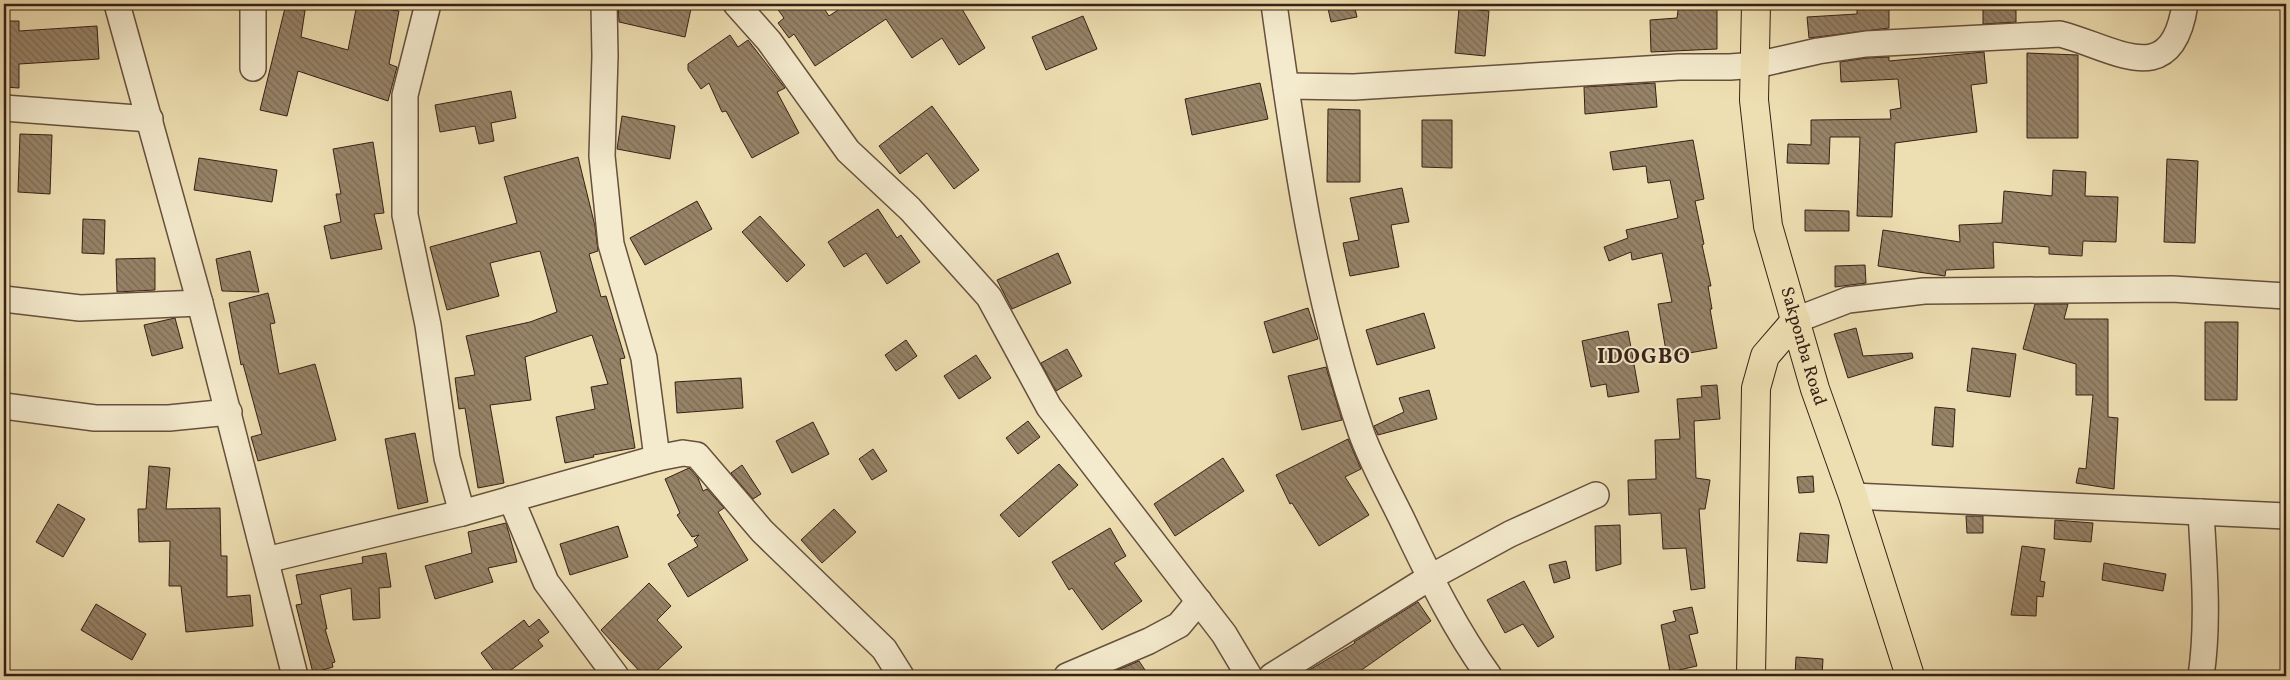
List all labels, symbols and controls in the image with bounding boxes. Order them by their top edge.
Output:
street label: Sakponba Road [1774,284,1832,409]
district label: IDOGBO [1597,342,1691,373]

